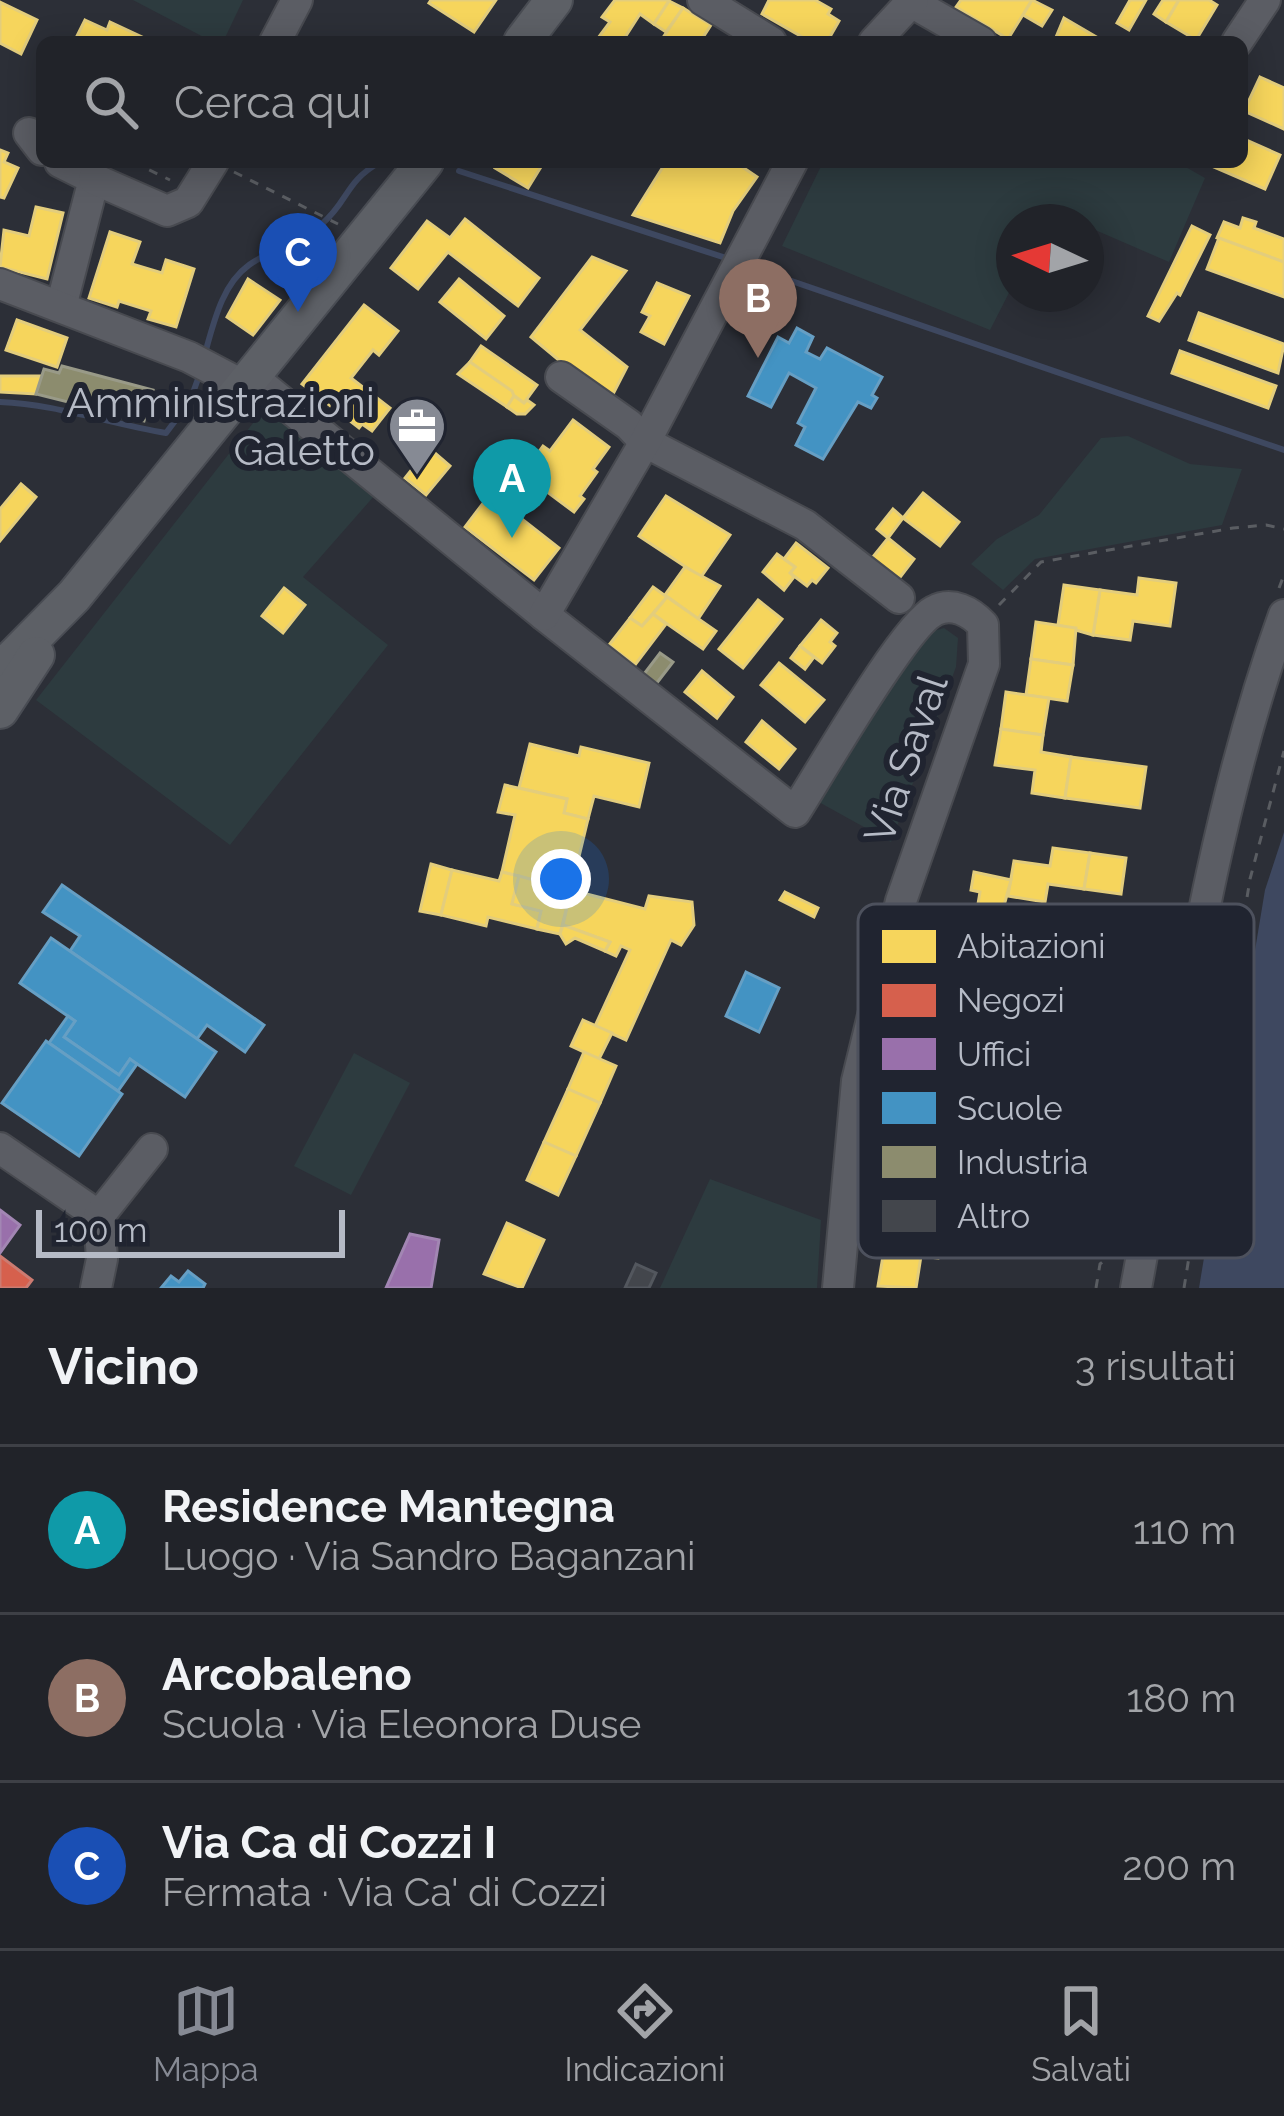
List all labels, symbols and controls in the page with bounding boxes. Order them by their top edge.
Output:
search box [36,36,1248,168]
icon: search [78,69,144,135]
text: Cerca qui [174,76,371,129]
north arrow [996,204,1104,312]
pin: C [259,213,337,312]
pin: B [719,259,797,358]
place label: Amministrazioni Galetto [66,378,375,475]
office icon: Amministrazioni Galetto [386,395,448,477]
pin: A [473,439,551,538]
street label: Via Saval [854,668,958,850]
your location [531,849,591,909]
legend [858,904,1254,1258]
text: Abitazioni [957,927,1105,966]
text: Negozi [957,981,1065,1020]
text: Uffici [957,1035,1031,1074]
text: Scuole [957,1089,1063,1128]
text: Industria [957,1143,1088,1182]
text: Altro [957,1197,1030,1236]
scale bar [36,1204,345,1257]
text: 100 m [54,1211,147,1250]
text: Vicino [48,1336,199,1396]
text: 3 risultati [1075,1343,1236,1389]
text: Residence Mantegna [162,1480,615,1533]
text: A [74,1507,100,1553]
text: 110 m [1133,1507,1236,1553]
text: Luogo · Via Sandro Baganzani [162,1533,696,1579]
text: Arcobaleno [162,1648,412,1701]
text: B [74,1675,100,1721]
text: 180 m [1127,1675,1236,1721]
text: Scuola · Via Eleonora Duse [162,1701,641,1747]
text: Via Ca di Cozzi I [162,1816,496,1869]
text: C [74,1843,100,1889]
text: 200 m [1122,1843,1236,1889]
text: Fermata · Via Ca' di Cozzi [162,1869,607,1915]
tab: Mappa [153,1978,258,2089]
tab: Indicazioni [565,1978,725,2089]
tab: Salvati [1031,1978,1131,2089]

